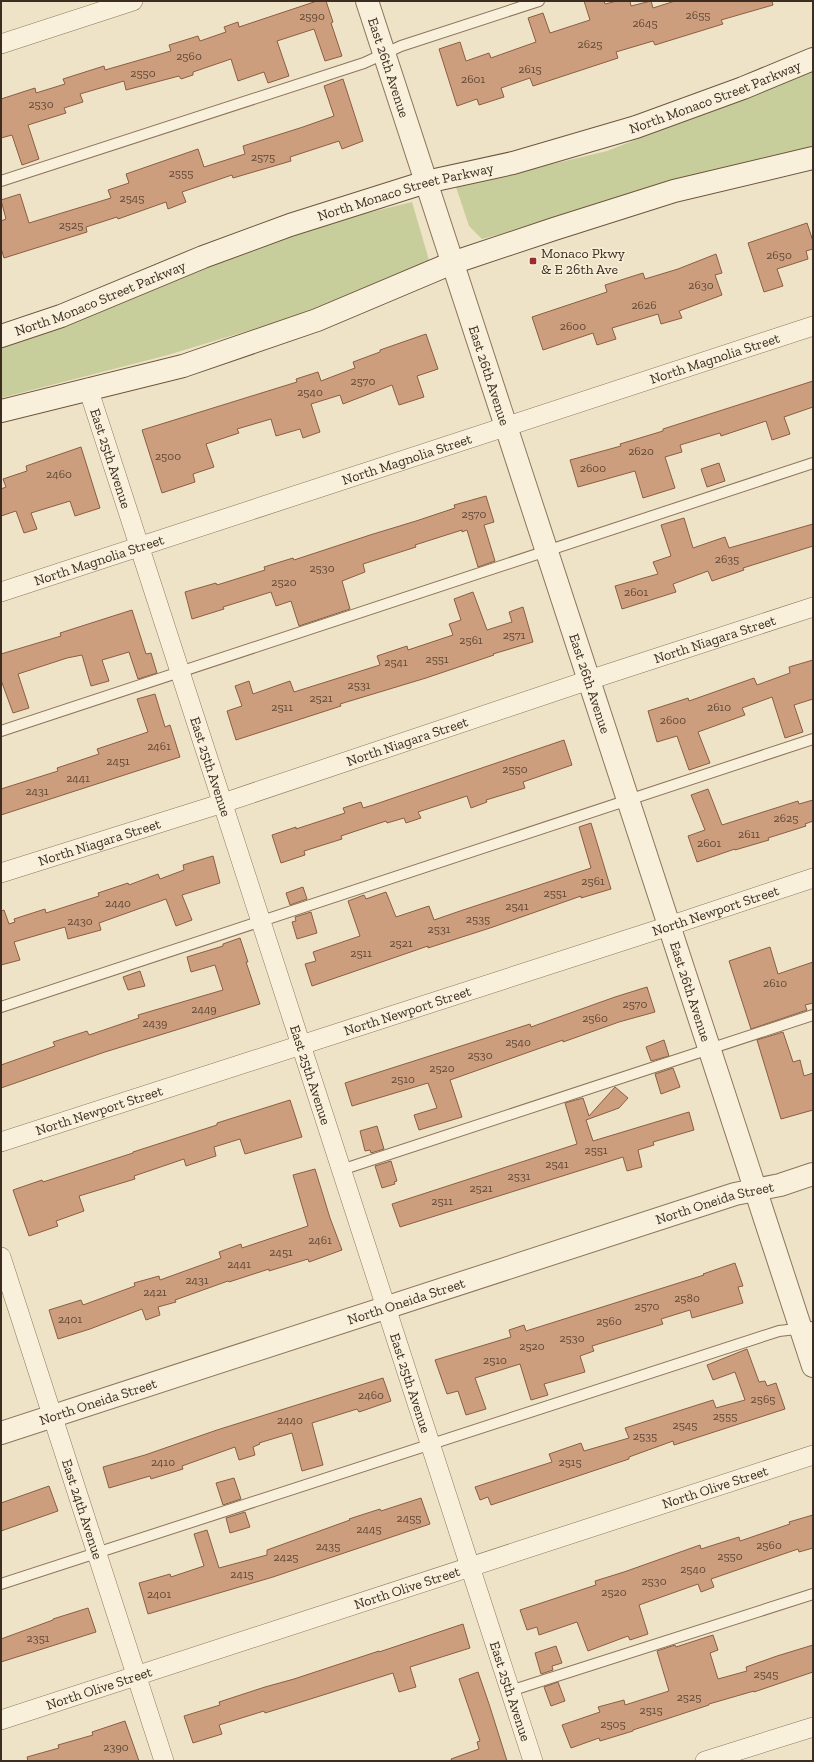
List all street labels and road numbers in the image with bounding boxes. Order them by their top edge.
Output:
street label: East 26th Avenue [364,15,413,120]
street label: North Monaco Street Parkway [627,56,804,137]
street label: North Monaco Street Parkway [315,159,496,224]
street label: North Monaco Street Parkway [12,256,189,339]
street label: East 26th Avenue [465,323,514,428]
street label: North Magnolia Street [648,329,783,387]
street label: East 25th Avenue [87,406,135,511]
street label: North Magnolia Street [340,430,475,488]
street label: North Magnolia Street [32,530,167,589]
street label: North Niagara Street [651,611,778,667]
street label: East 26th Avenue [566,631,614,736]
street label: North Niagara Street [344,713,471,769]
street label: East 25th Avenue [187,715,235,819]
street label: North Niagara Street [36,815,163,869]
street label: North Newport Street [650,881,782,939]
street label: East 26th Avenue [666,939,715,1044]
street label: North Newport Street [342,982,474,1039]
street label: East 25th Avenue [286,1023,335,1127]
street label: North Newport Street [33,1082,165,1139]
street label: North Oneida Street [653,1178,776,1228]
street label: North Oneida Street [345,1274,468,1328]
street label: East 25th Avenue [386,1331,435,1436]
street label: North Oneida Street [37,1374,160,1428]
street label: East 24th Avenue [58,1457,107,1562]
street label: North Olive Street [660,1462,771,1512]
street label: North Olive Street [352,1562,463,1613]
street label: East 25th Avenue [486,1639,535,1744]
street label: North Olive Street [44,1663,155,1713]

